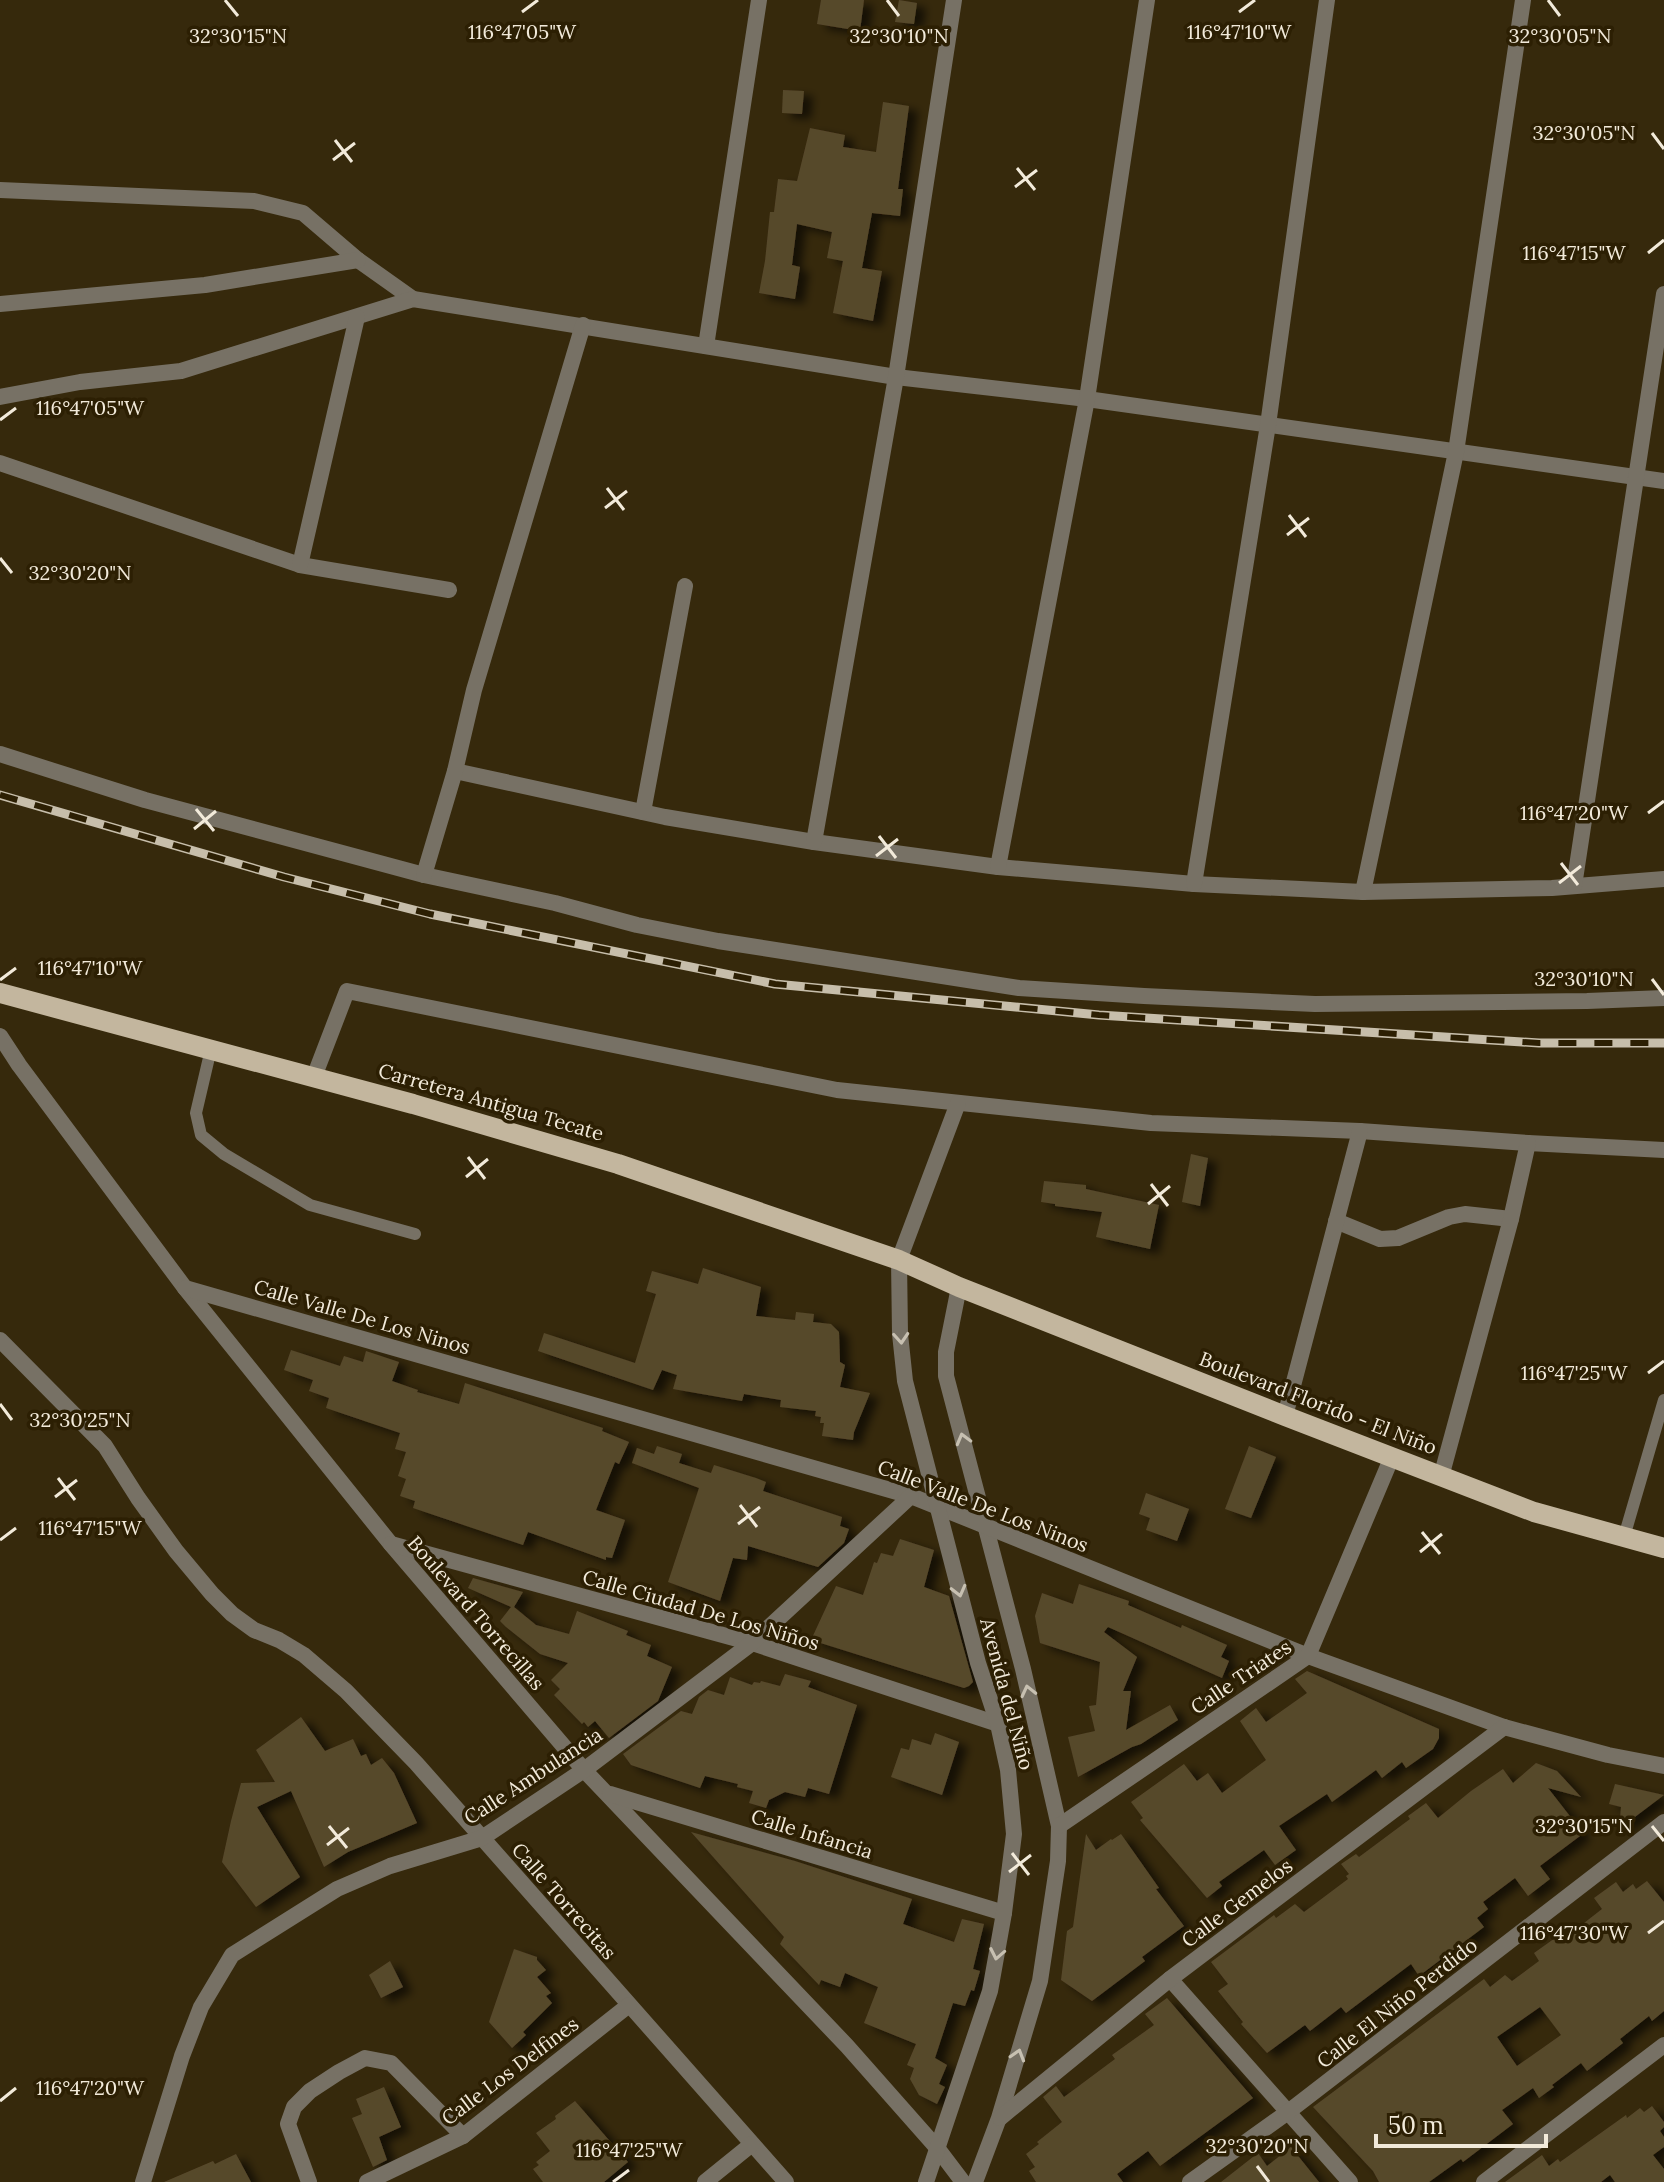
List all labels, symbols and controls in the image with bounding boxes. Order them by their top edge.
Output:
text: 116°47'05"W [468,19,577,44]
text: 116°47'10"W [1187,19,1292,44]
text: 32°30'15"N [189,23,287,48]
text: 32°30'10"N [849,23,949,48]
text: 32°30'05"N [1508,23,1612,48]
text: 32°30'05"N [1532,120,1636,145]
text: 116°47'15"W [1523,240,1626,265]
text: 116°47'05"W [36,395,145,420]
text: 32°30'20"N [28,560,132,585]
text: 116°47'20"W [1520,800,1629,825]
text: 116°47'10"W [38,955,143,980]
text: 32°30'10"N [1534,966,1634,991]
street label: Carretera Antigua Tecate [376,1057,607,1146]
street label: Calle Valle De Los Ninos [251,1274,473,1359]
one-way arrow [892,1332,909,1345]
street label: Boulevard Florido - El Niño [1196,1346,1440,1459]
text: 116°47'25"W [1521,1360,1628,1385]
text: 32°30'25"N [29,1407,131,1432]
one-way arrow [956,1433,973,1447]
street label: Calle Valle De Los Ninos [874,1454,1092,1557]
text: 116°47'15"W [39,1515,142,1540]
street label: Boulevard Torrecillas [403,1530,550,1695]
street label: Calle Ciudad De Los Niños [580,1564,822,1655]
one-way arrow [950,1583,967,1597]
street label: Avenida del Niño [975,1614,1040,1773]
street label: Calle Triates [1186,1634,1296,1719]
one-way arrow [1020,1685,1037,1699]
street label: Calle Ambulancia [459,1722,607,1830]
street label: Calle Infancia [748,1803,876,1864]
text: 32°30'15"N [1535,1813,1633,1838]
street label: Calle Torrecitas [507,1837,622,1964]
street label: Calle Gemelos [1176,1853,1297,1952]
text: 116°47'30"W [1520,1920,1629,1945]
street label: Calle El Niño Perdido [1311,1932,1482,2073]
one-way arrow [989,1948,1006,1961]
street label: Calle Los Delfines [436,2011,583,2130]
one-way arrow [1009,2049,1025,2062]
text: 116°47'20"W [36,2075,145,2100]
scale bar [1376,2098,1546,2148]
text: 50 m [1388,2110,1444,2141]
text: 32°30'20"N [1205,2133,1309,2158]
text: 116°47'25"W [576,2137,683,2162]

